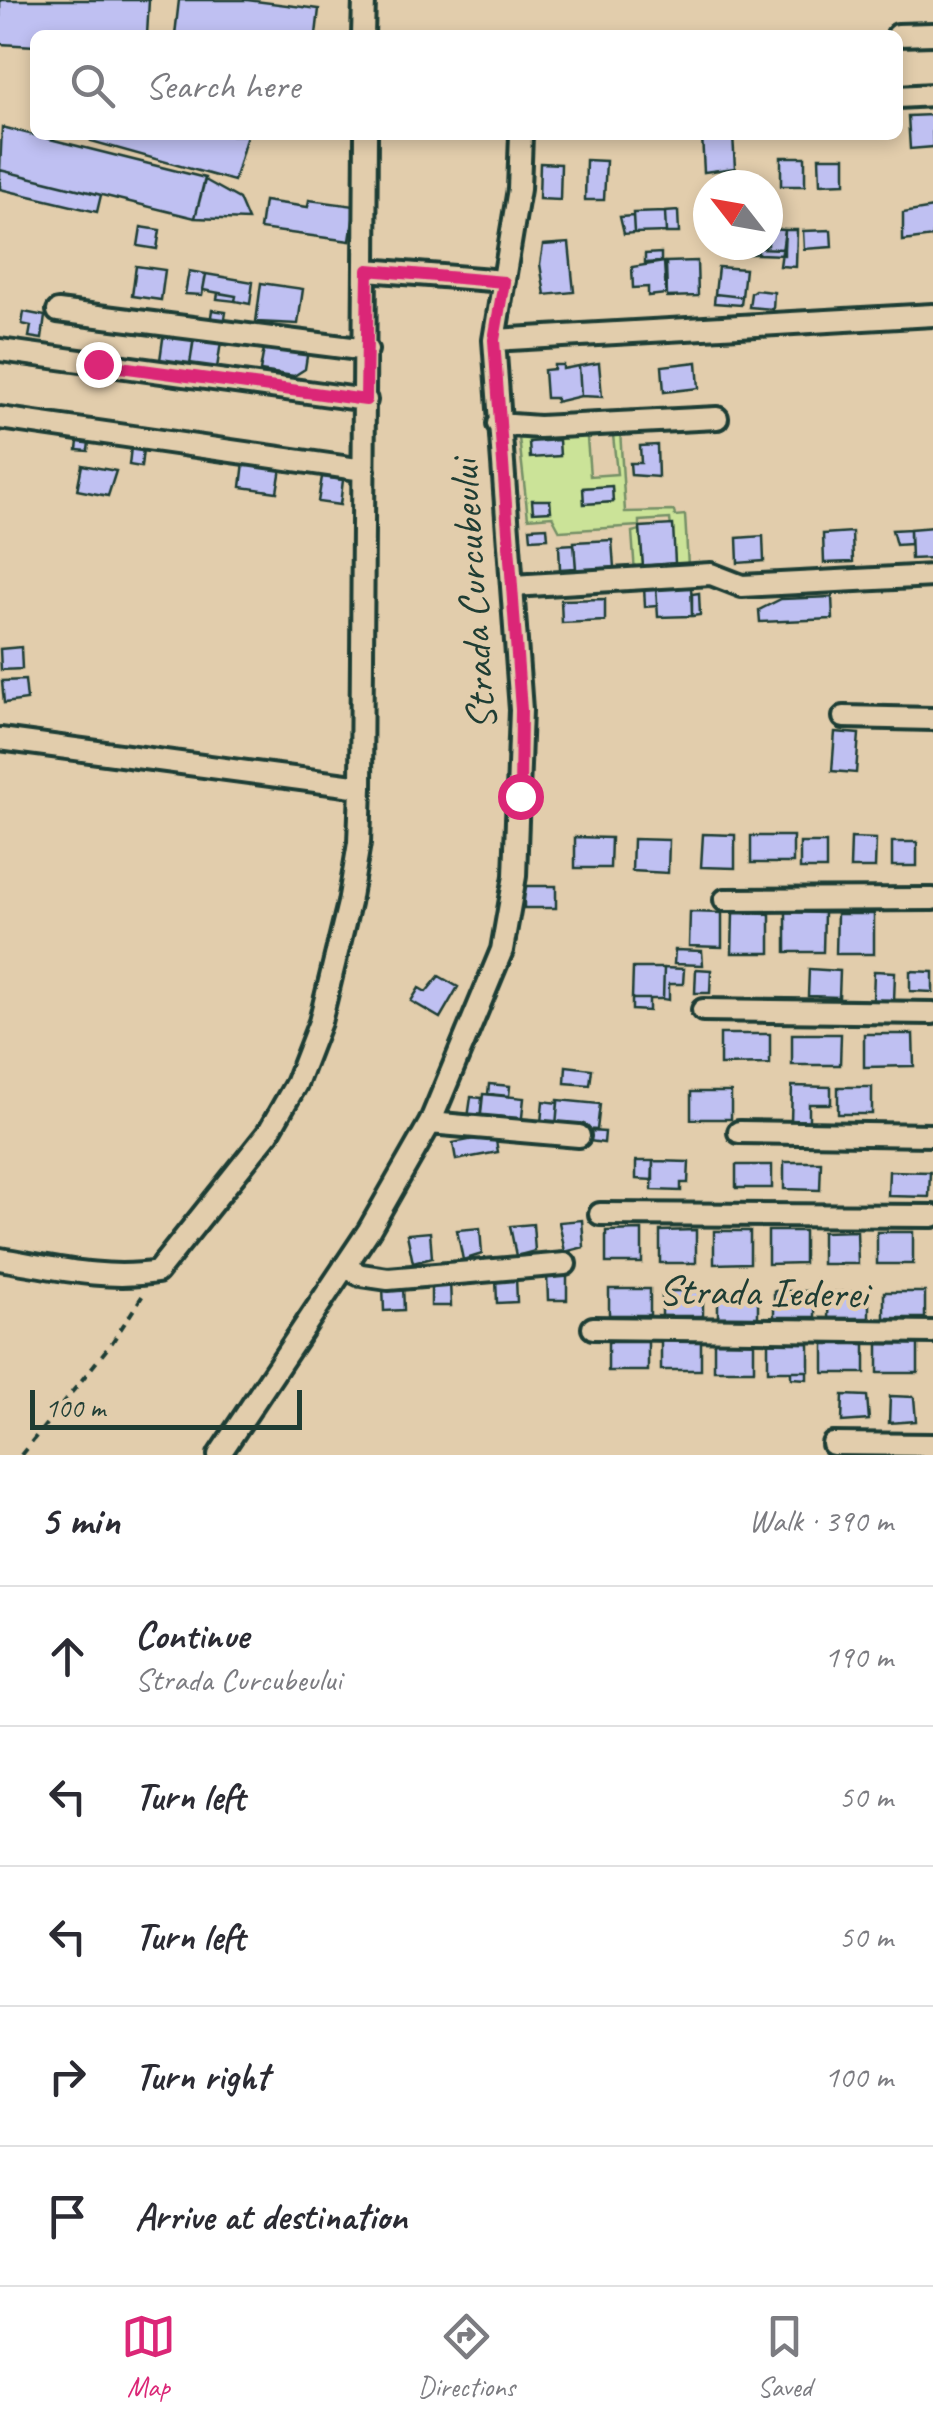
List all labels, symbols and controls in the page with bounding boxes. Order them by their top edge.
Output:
search box [30,30,903,140]
icon: search [65,58,120,113]
text: Search here [145,62,300,109]
north arrow [693,170,783,260]
route end [76,342,122,388]
street label: Strada Curcubeului [437,453,509,732]
route start [498,774,544,820]
street label: Strada Iederei [658,1264,873,1320]
scale bar [30,1385,302,1430]
text: 100 m [45,1390,105,1425]
text: 5 min [40,1494,120,1547]
text: Walk · 390 m [749,1500,893,1541]
text: Continue [135,1612,249,1659]
icon: ahead [40,1629,95,1684]
text: 190 m [824,1636,893,1677]
text: Strada Curcubeului [135,1659,341,1700]
icon: left [40,1769,95,1824]
text: Turn left [135,1773,245,1820]
text: 50 m [839,1776,893,1817]
icon: left [40,1909,95,1964]
text: Turn left [135,1913,245,1960]
text: 50 m [839,1916,893,1957]
icon: right [40,2049,95,2104]
text: Turn right [135,2053,269,2100]
text: 100 m [824,2056,893,2097]
icon: arrive [40,2189,95,2244]
text: Arrive at destination [135,2193,407,2240]
tab: Map [121,2309,176,2404]
tab: Directions [418,2309,515,2404]
tab: Saved [757,2309,812,2404]

